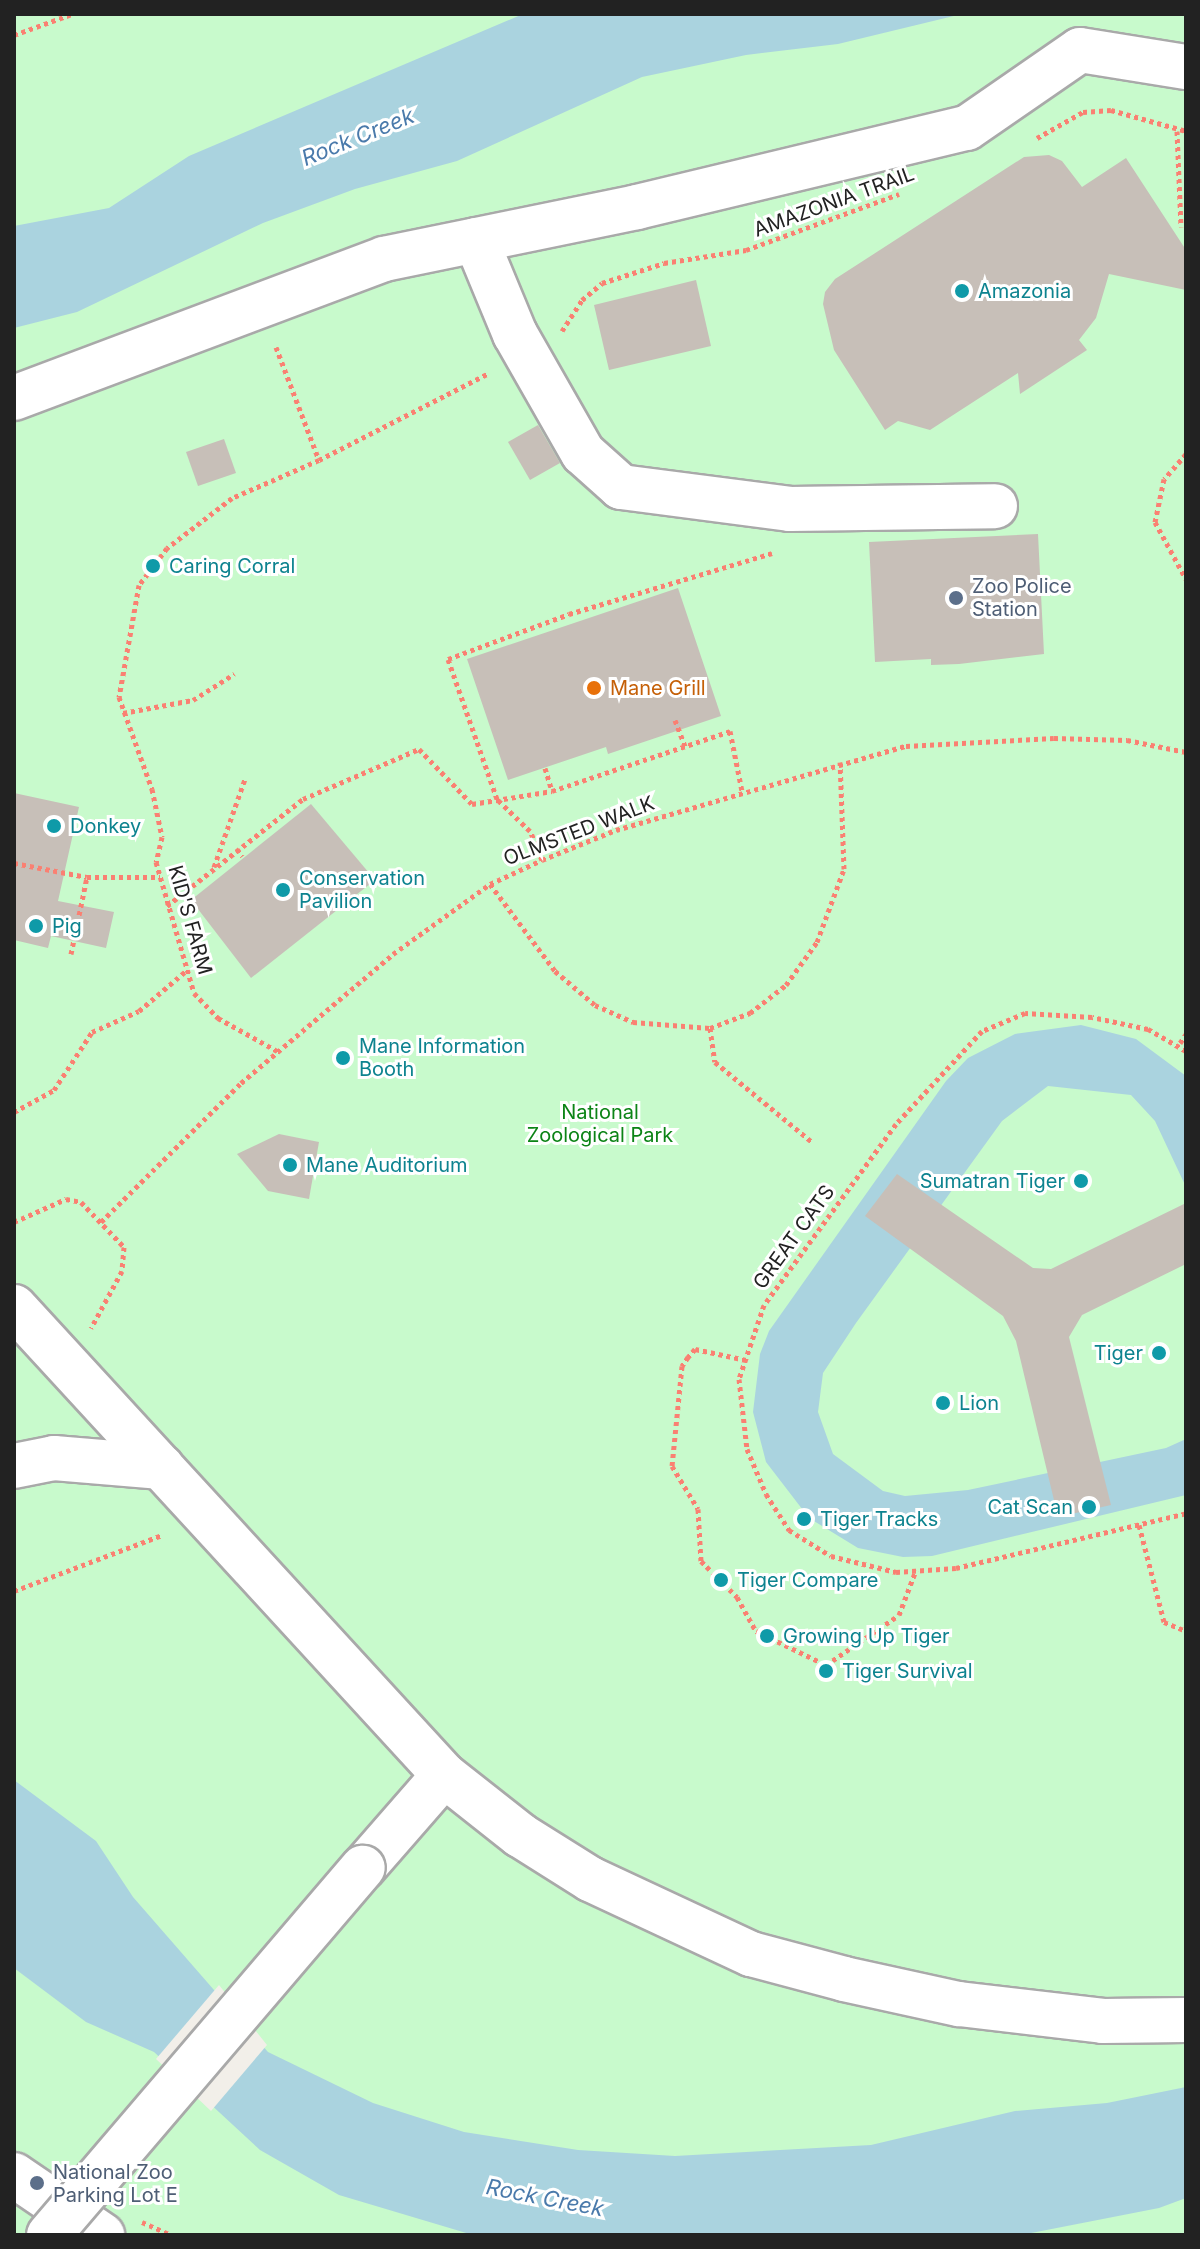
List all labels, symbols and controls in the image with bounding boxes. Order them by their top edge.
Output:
water label: Rock Creek [298,102,418,172]
street label: AMAZONIA TRAIL [750,162,918,242]
place label: Amazonia [978,279,1071,303]
marker: Amazonia [953,282,971,300]
place label: Caring Corral [169,554,295,578]
marker: Caring Corral [144,557,162,575]
place label: Zoo Police Station [972,574,1072,621]
marker: Zoo Police Station [947,589,965,607]
place label: Mane Grill [610,676,706,700]
marker: Mane Grill [585,679,603,697]
street label: OLMSTED WALK [500,791,658,871]
place label: Donkey [70,814,141,838]
marker: Donkey [45,817,63,835]
street label: KID'S FARM [163,863,217,977]
place label: Conservation Pavilion [299,866,425,913]
marker: Conservation Pavilion [274,881,292,899]
place label: Pig [52,914,82,938]
marker: Pig [27,917,45,935]
place label: Mane Information Booth [359,1034,525,1081]
marker: Mane Information Booth [334,1049,352,1067]
park label: National Zoological Park [527,1101,673,1148]
place label: Mane Auditorium [306,1153,467,1177]
marker: Mane Auditorium [281,1156,299,1174]
place label: Sumatran Tiger [920,1169,1065,1193]
marker: Sumatran Tiger [1072,1172,1090,1190]
street label: GREAT CATS [748,1180,840,1294]
place label: Tiger [1094,1341,1143,1365]
marker: Tiger [1150,1344,1168,1362]
place label: Lion [959,1391,999,1415]
marker: Lion [934,1394,952,1412]
place label: Cat Scan [987,1495,1073,1519]
marker: Cat Scan [1080,1498,1098,1516]
place label: Tiger Tracks [820,1507,938,1531]
marker: Tiger Tracks [795,1510,813,1528]
place label: Tiger Compare [737,1568,878,1592]
marker: Tiger Compare [712,1571,730,1589]
place label: Growing Up Tiger [783,1624,950,1648]
marker: Growing Up Tiger [758,1627,776,1645]
place label: Tiger Survival [842,1659,973,1683]
marker: Tiger Survival [817,1662,835,1680]
place label: National Zoo Parking Lot E [53,2160,178,2207]
marker: National Zoo Parking Lot E [28,2174,46,2192]
water label: Rock Creek [484,2174,606,2222]

